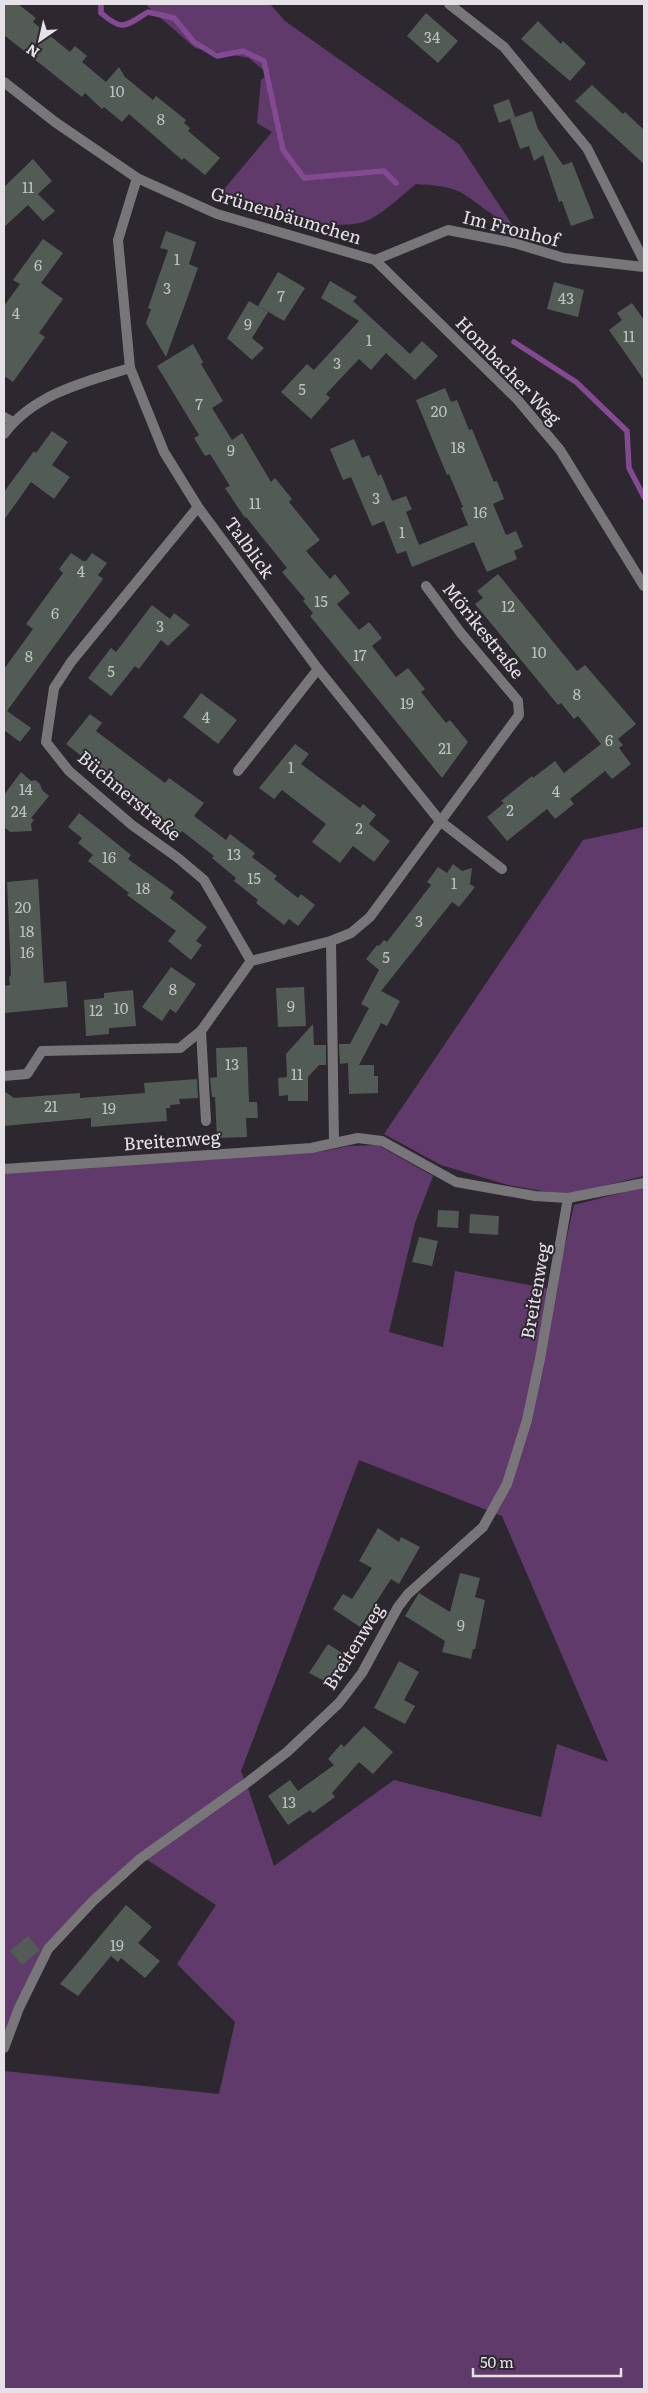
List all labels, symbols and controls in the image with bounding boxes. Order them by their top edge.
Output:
north arrow [15,15,65,65]
house number: 34 [424,25,440,48]
text: N [22,40,43,63]
house number: 10 [110,79,125,102]
house number: 8 [157,107,165,130]
house number: 11 [22,175,34,198]
street label: Grünenbäumchen [208,179,365,250]
street label: Im Fronhof [460,202,565,253]
house number: 1 [174,247,180,270]
house number: 6 [34,253,42,276]
house number: 3 [163,276,171,299]
house number: 7 [277,284,285,307]
house number: 43 [558,286,574,309]
house number: 4 [12,301,20,324]
street label: Hombacher Weg [450,309,569,431]
house number: 9 [244,312,252,335]
house number: 11 [623,324,635,347]
house number: 1 [366,328,372,351]
house number: 3 [333,351,341,374]
house number: 5 [298,377,306,400]
house number: 7 [195,392,203,415]
house number: 20 [431,399,447,422]
house number: 18 [451,435,465,458]
house number: 9 [227,438,235,461]
house number: 3 [372,486,380,509]
house number: 11 [249,491,261,514]
house number: 16 [473,500,487,523]
street label: Talblick [219,511,282,584]
house number: 1 [399,520,405,543]
house number: 4 [77,559,85,582]
street label: Mörikestraße [437,576,531,684]
house number: 15 [314,589,328,612]
house number: 12 [501,594,515,617]
house number: 6 [51,601,59,624]
house number: 3 [156,614,164,637]
house number: 10 [532,640,547,663]
house number: 17 [353,643,367,666]
house number: 8 [25,644,33,667]
house number: 5 [107,659,115,682]
house number: 8 [573,682,581,705]
house number: 19 [400,691,414,714]
house number: 4 [202,705,210,728]
house number: 6 [605,728,613,751]
house number: 21 [438,736,452,759]
street label: Büchnerstraße [72,743,188,846]
house number: 1 [288,755,294,778]
house number: 14 [19,777,33,800]
house number: 4 [552,779,560,802]
house number: 2 [506,798,514,821]
house number: 24 [11,799,27,822]
house number: 2 [355,816,363,839]
house number: 13 [227,842,241,865]
house number: 16 [102,845,116,868]
house number: 15 [247,866,261,889]
house number: 1 [451,871,457,894]
house number: 18 [136,876,150,899]
house number: 20 [15,895,31,918]
house number: 3 [415,909,423,932]
house number: 18 [20,919,34,942]
house number: 16 [20,940,34,963]
house number: 5 [382,945,390,968]
house number: 8 [169,977,177,1000]
house number: 9 [287,994,295,1017]
house number: 10 [114,996,129,1019]
house number: 12 [89,998,103,1021]
house number: 13 [225,1052,239,1075]
house number: 11 [291,1062,303,1085]
house number: 21 [44,1094,58,1117]
house number: 19 [102,1096,116,1119]
street label: Breitenweg [122,1123,222,1156]
street label: Breitenweg [513,1240,556,1341]
street label: Breitenweg [316,1597,390,1695]
house number: 9 [457,1613,465,1636]
house number: 13 [282,1790,296,1813]
house number: 19 [110,1933,124,1956]
scale bar [473,2346,620,2378]
text: 50 m [480,2350,514,2373]

